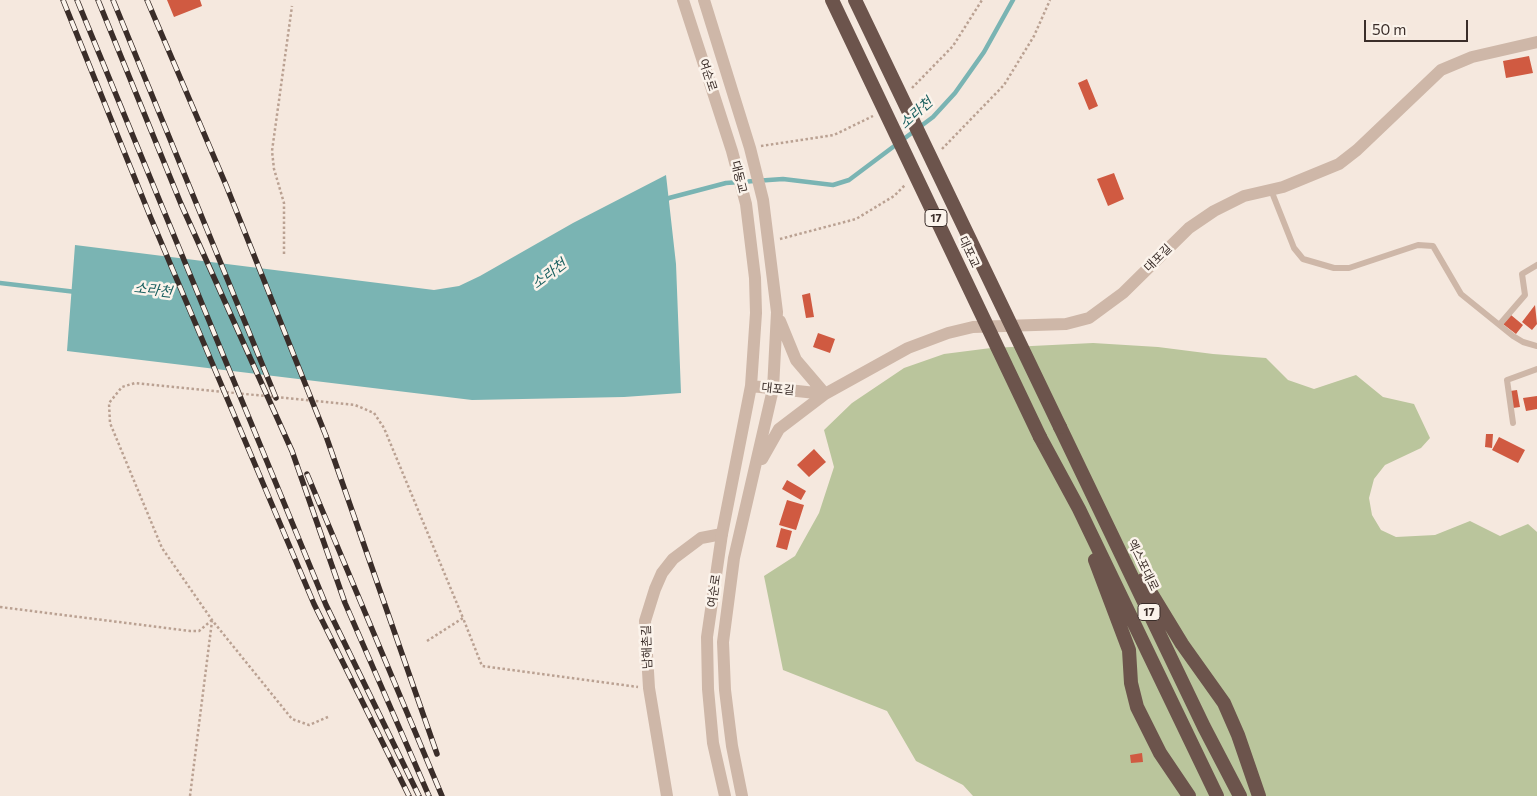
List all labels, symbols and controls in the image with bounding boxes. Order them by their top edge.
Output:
scale bar [1367,10,1471,42]
text: 50 m [1372,20,1406,38]
street label: 여순로 [696,57,720,93]
water label: 소라천 [896,94,936,132]
street label: 대동교 [728,159,750,195]
road number: 17 [925,210,947,227]
street label: 대포교 [955,234,983,270]
street label: 대포길 [1141,241,1175,275]
water label: 소라천 [529,256,569,292]
water label: 소라천 [133,279,173,301]
street label: 대포길 [761,380,795,398]
street label: 엑스포대로 [1124,537,1162,593]
street label: 여순로 [705,574,723,608]
road number: 17 [1138,604,1160,620]
street label: 남해촌길 [639,625,655,669]

